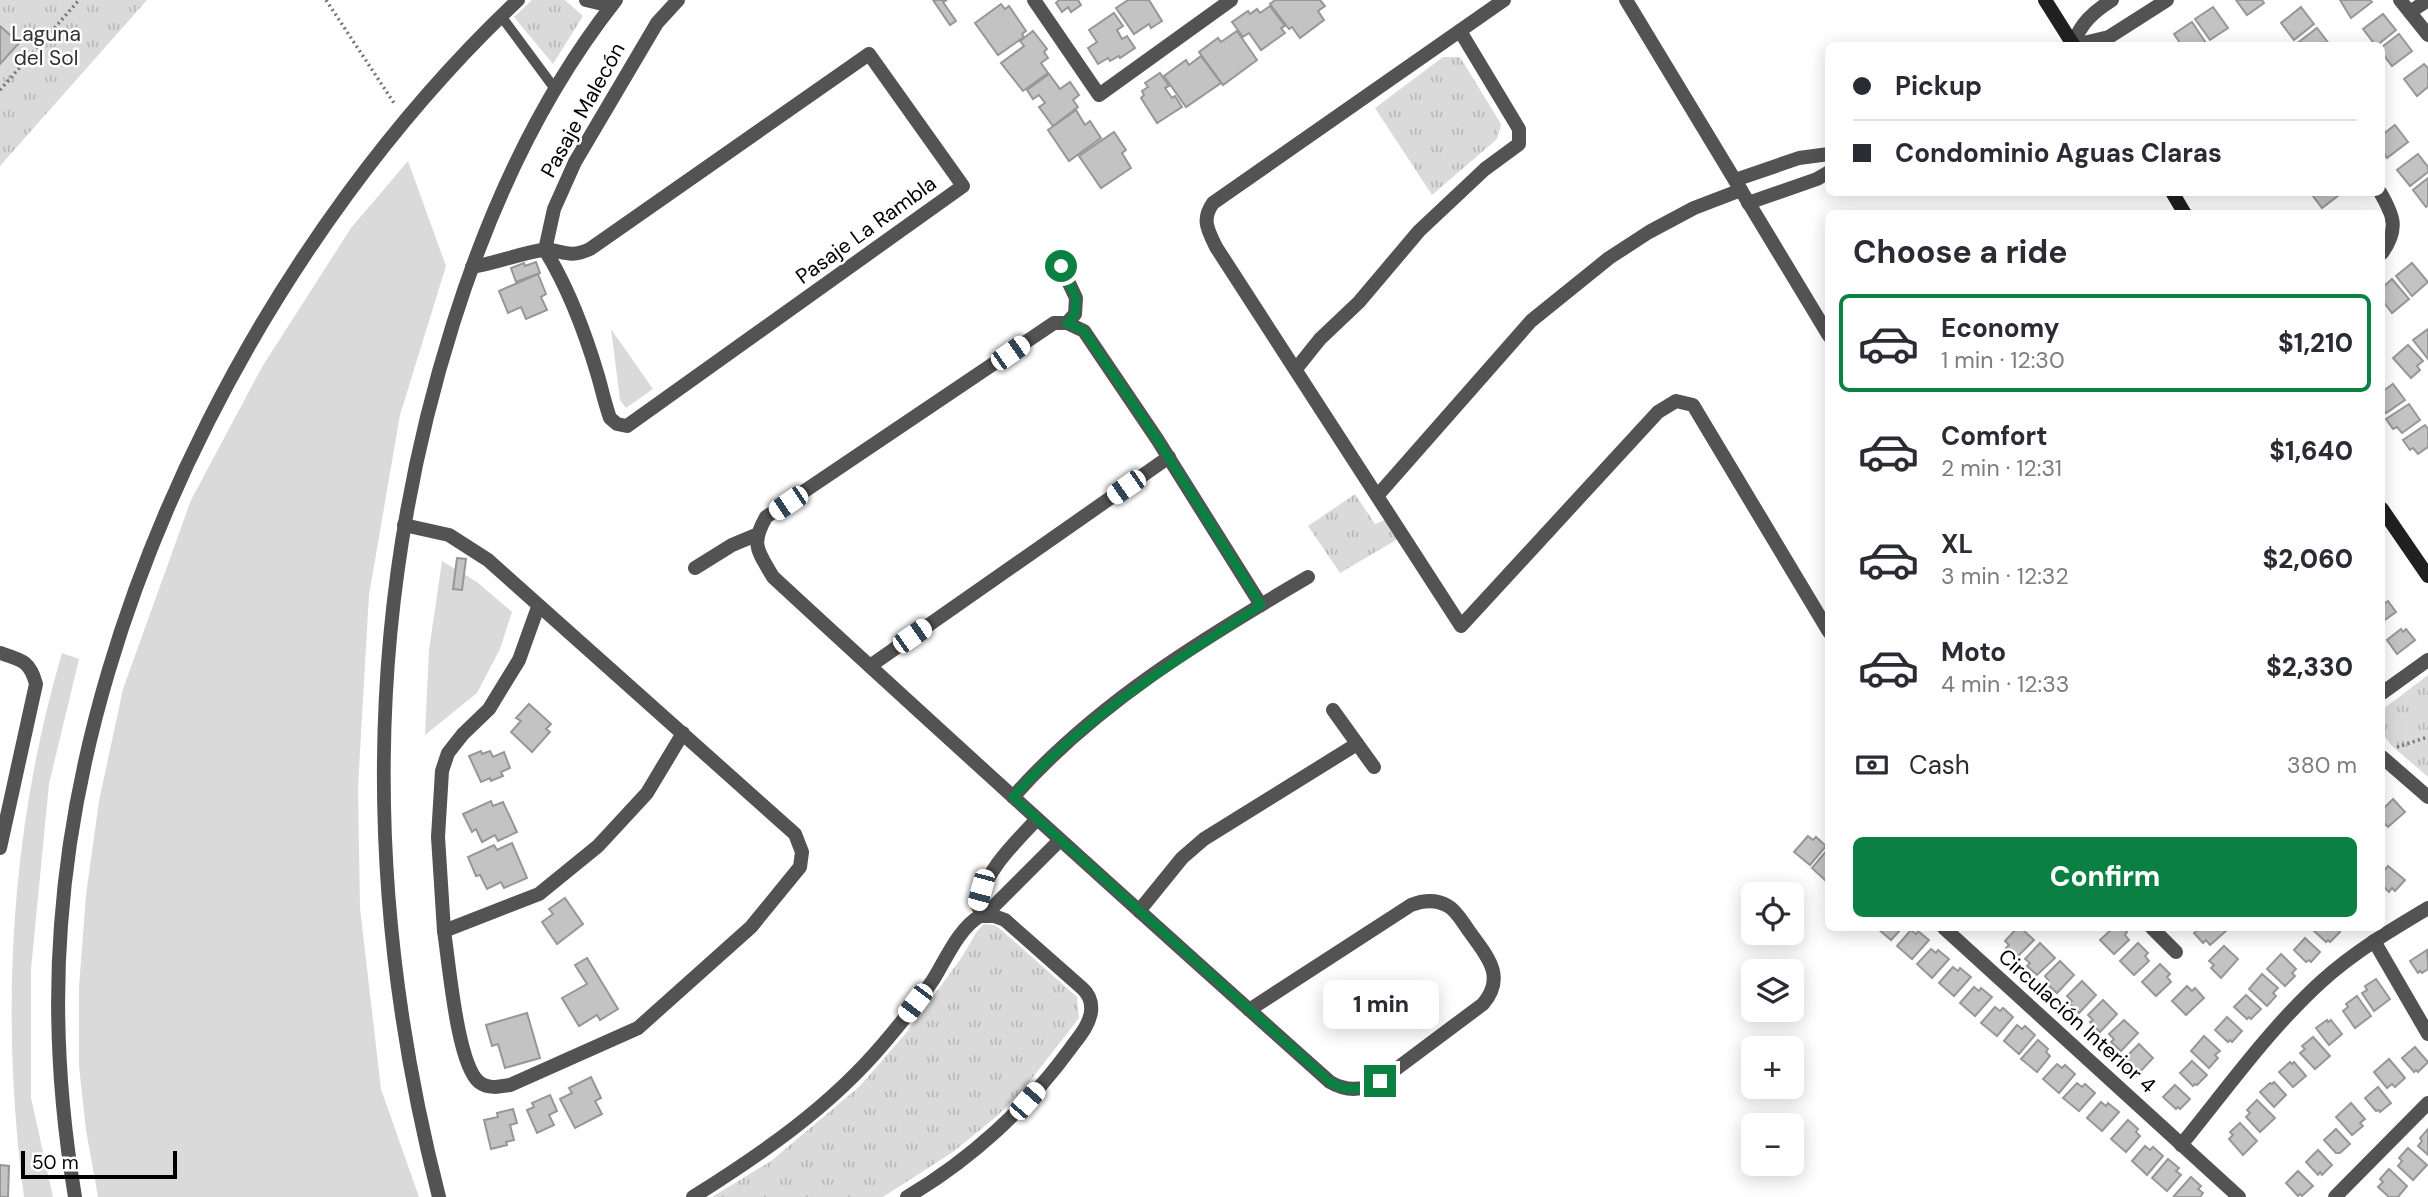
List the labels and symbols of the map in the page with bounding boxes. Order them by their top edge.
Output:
park label: Laguna del Sol [11,20,81,72]
street label: Pasaje Malecón [534,38,632,182]
street label: Pasaje La Rambla [790,169,942,291]
route start [1045,250,1077,282]
car [987,332,1034,374]
car [1103,466,1150,508]
car [765,483,812,523]
car [889,615,936,657]
car [966,867,997,913]
street label: Circulación Interior 4 [1992,943,2162,1099]
callout: 1 min [1322,979,1438,1028]
car [894,980,937,1026]
route end [1364,1065,1396,1097]
car [1006,1078,1049,1124]
scale bar [21,1148,177,1180]

